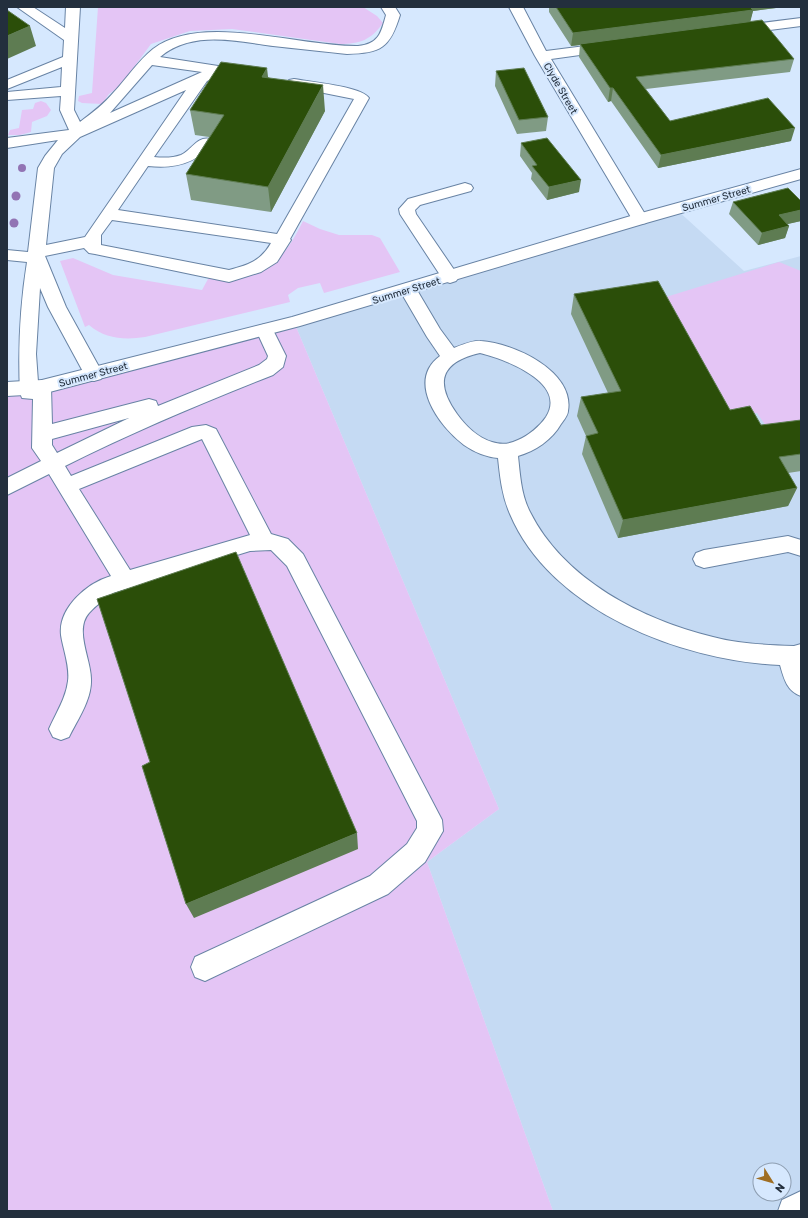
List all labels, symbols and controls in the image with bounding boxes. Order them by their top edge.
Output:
street label: Clyde Street [541,61,580,116]
street label: Summer Street [681,183,752,214]
street label: Summer Street [371,275,442,307]
street label: Summer Street [58,360,129,390]
north arrow [752,1162,792,1202]
text: N [772,1181,787,1195]

